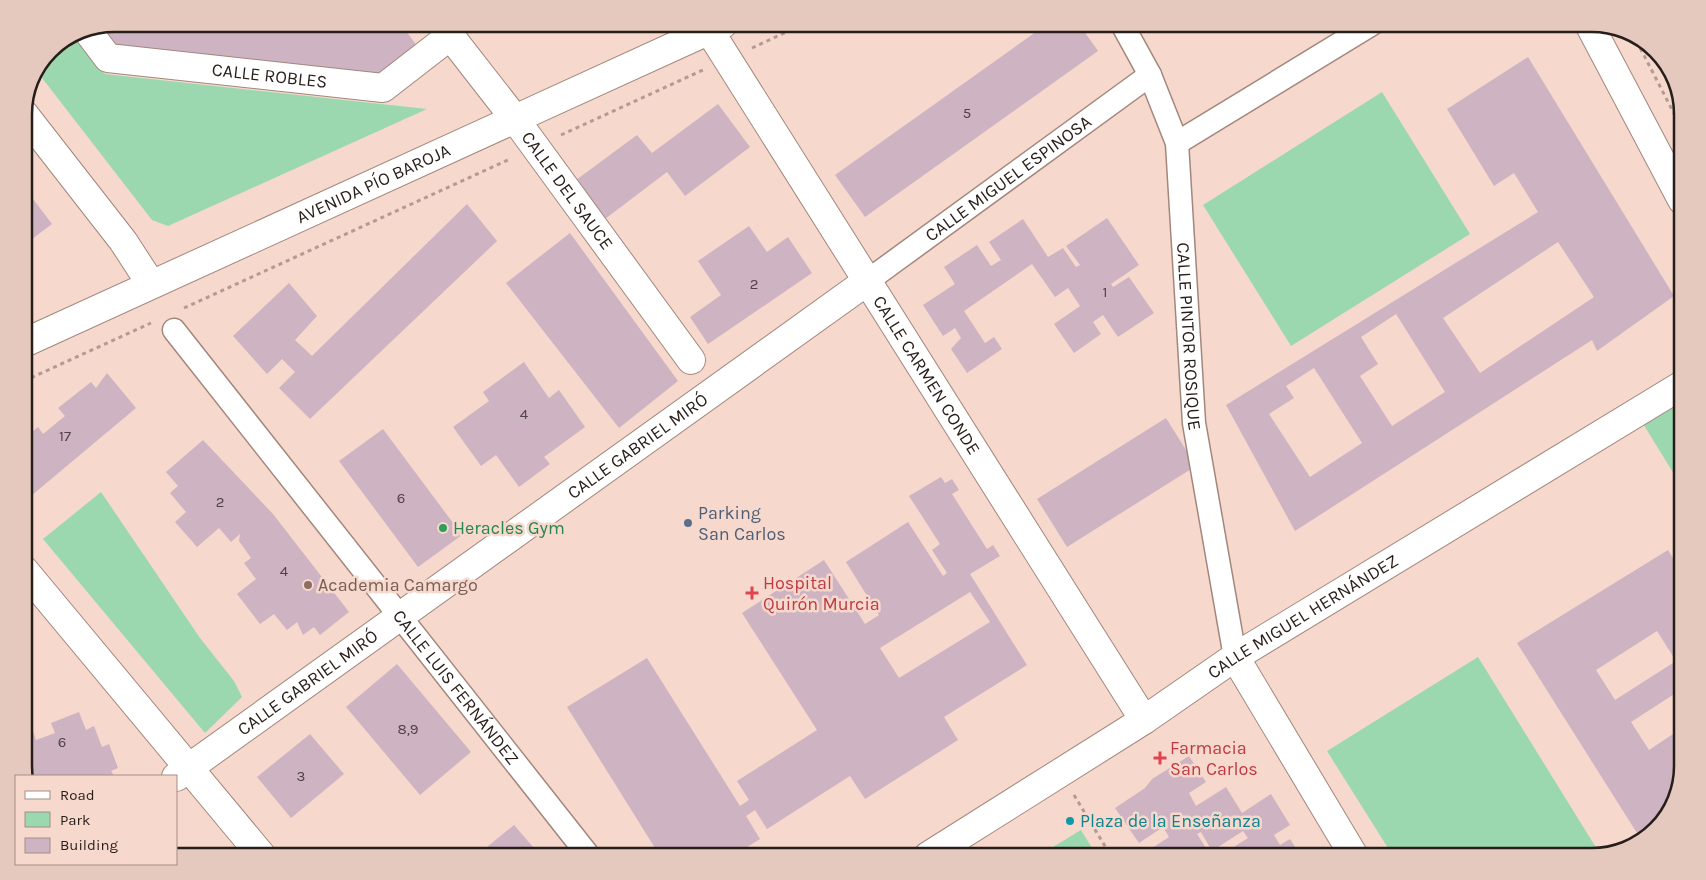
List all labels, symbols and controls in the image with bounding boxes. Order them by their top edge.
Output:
street label: CALLE ROBLES [211,58,328,93]
house number: 5 [963,104,971,122]
street label: CALLE MIGUEL ESPINOSA [921,110,1096,246]
street label: CALLE DEL SAUCE [517,127,618,254]
street label: AVENIDA PÍO BAROJA [293,139,454,228]
street label: CALLE PINTOR ROSIQUE [1172,242,1206,432]
house number: 2 [750,275,758,293]
house number: 1 [1103,283,1107,301]
street label: CALLE CARMEN CONDE [868,291,985,459]
street label: CALLE GABRIEL MIRÓ [563,387,712,504]
house number: 4 [520,405,529,423]
house number: 17 [59,427,71,445]
house number: 6 [397,489,405,507]
house number: 2 [216,493,224,511]
place label: Parking San Carlos [698,502,786,545]
place label: Heracles Gym [453,517,565,539]
marker: Parking San Carlos [682,517,694,529]
marker: Heracles Gym [437,522,449,534]
street label: CALLE MIGUEL HERNÁNDEZ [1203,549,1402,684]
house number: 4 [280,562,289,580]
place label: Hospital Quirón Murcia [763,572,880,615]
place label: Academia Camargo [318,574,478,596]
marker: Academia Camargo [302,579,314,591]
marker: Hospital Quirón Murcia [745,586,759,600]
street label: CALLE LUIS FERNÁNDEZ [388,605,524,769]
street label: CALLE GABRIEL MIRÓ [233,624,382,740]
house number: 8,9 [397,720,419,738]
house number: 6 [58,733,66,751]
place label: Farmacia San Carlos [1170,737,1258,780]
marker: Farmacia San Carlos [1154,752,1166,764]
house number: 3 [297,767,305,785]
legend [15,775,178,865]
text: Road [60,786,95,804]
place label: Plaza de la Enseñanza [1080,810,1261,832]
text: Park [60,811,90,829]
marker: Plaza de la Enseñanza [1064,815,1076,827]
text: Building [60,836,118,854]

